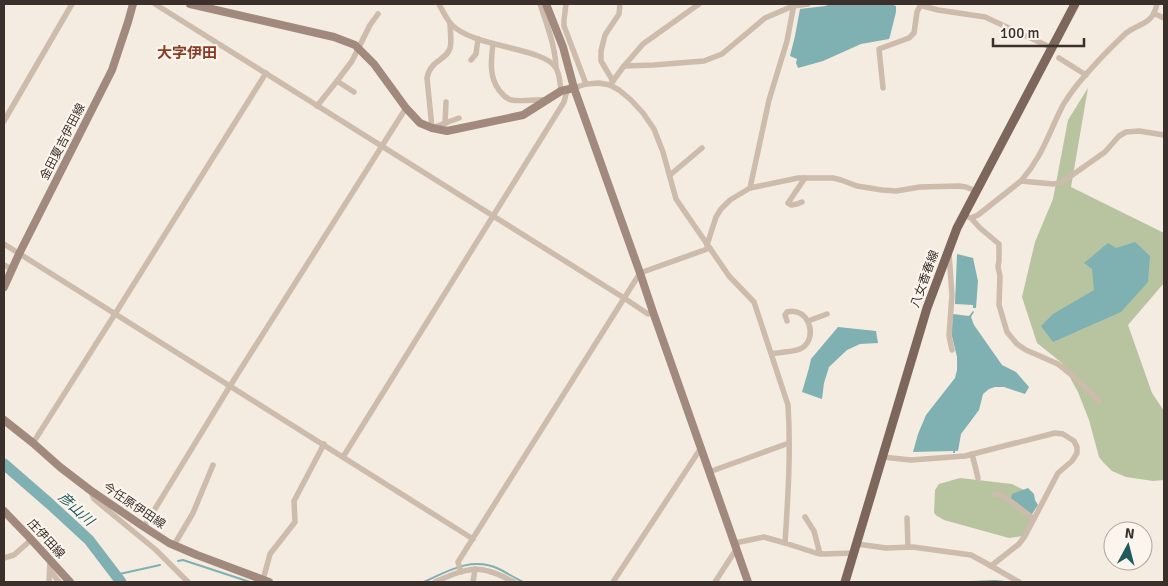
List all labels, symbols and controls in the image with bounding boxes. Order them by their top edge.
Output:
scale bar [993,15,1084,47]
text: 100 m [1000,24,1040,42]
district label: 大字伊田 [157,44,217,62]
street label: 金田夏吉伊田線 [37,101,89,183]
street label: 八女香春線 [908,248,942,310]
street label: 今任原伊田線 [100,480,168,532]
water label: 彦山川 [55,489,99,531]
street label: 庄伊田線 [24,516,68,562]
north arrow [1103,521,1153,571]
text: N [1124,525,1135,543]

